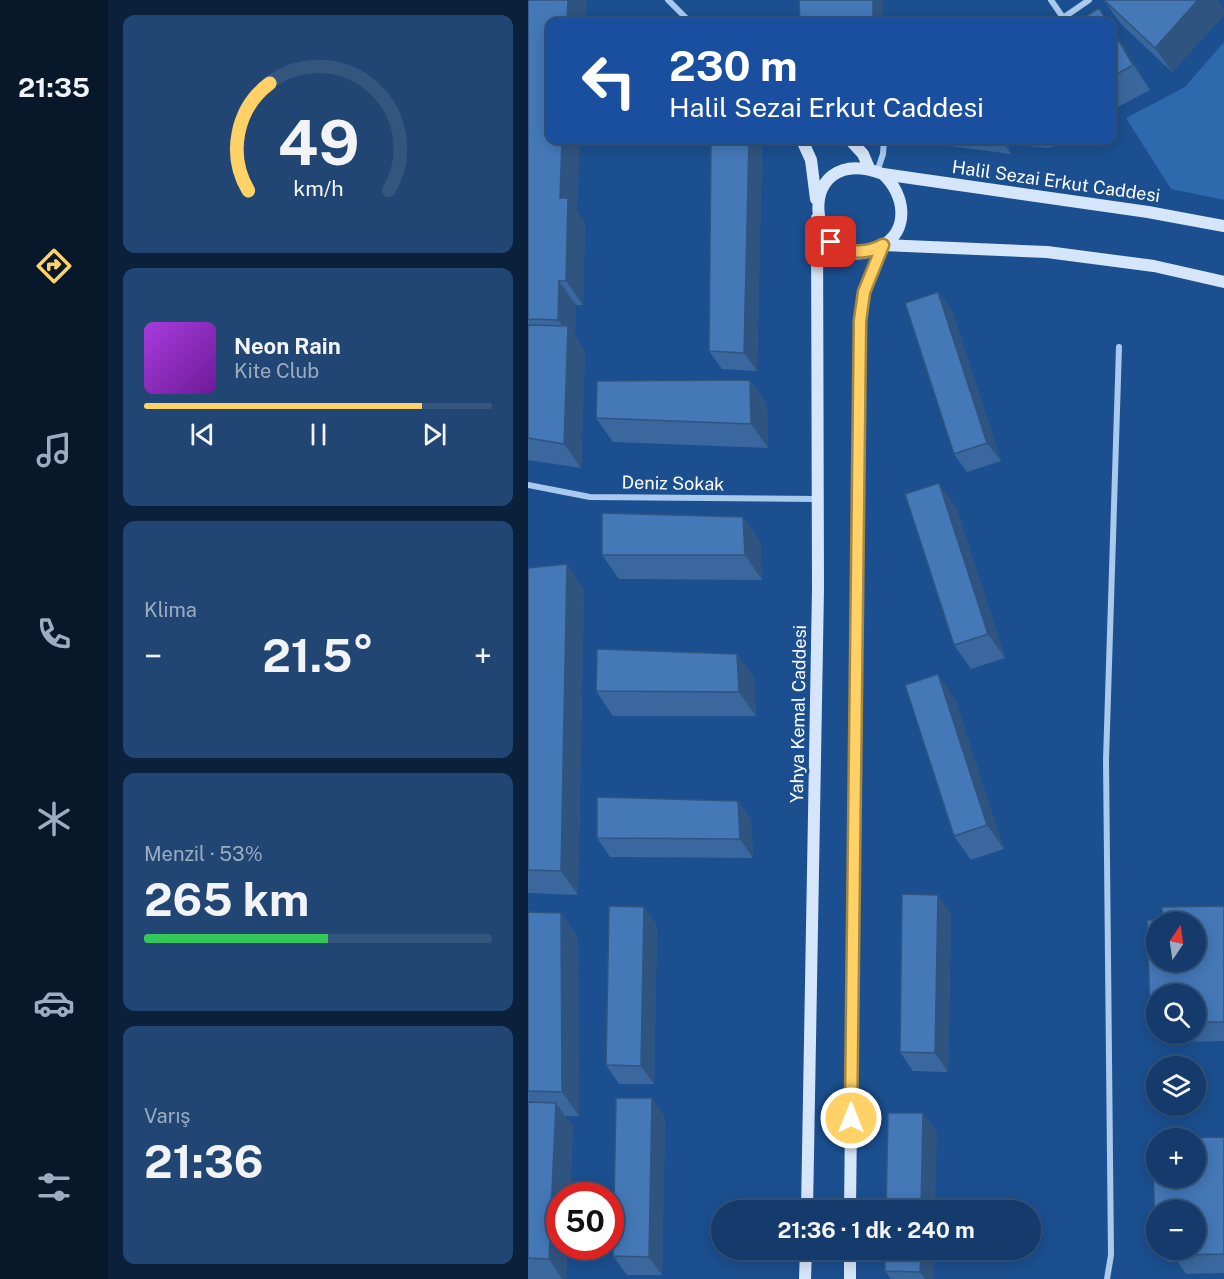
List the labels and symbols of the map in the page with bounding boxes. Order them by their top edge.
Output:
street label: Halil Sezai Erkut Caddesi [951,156,1161,206]
pin [805,216,856,267]
street label: Deniz Sokak [622,472,724,494]
street label: Yahya Kemal Caddesi [786,625,810,803]
north arrow [1146,912,1206,972]
position arrow [819,1086,883,1150]
speed limit sign: 50 [546,1182,624,1260]

